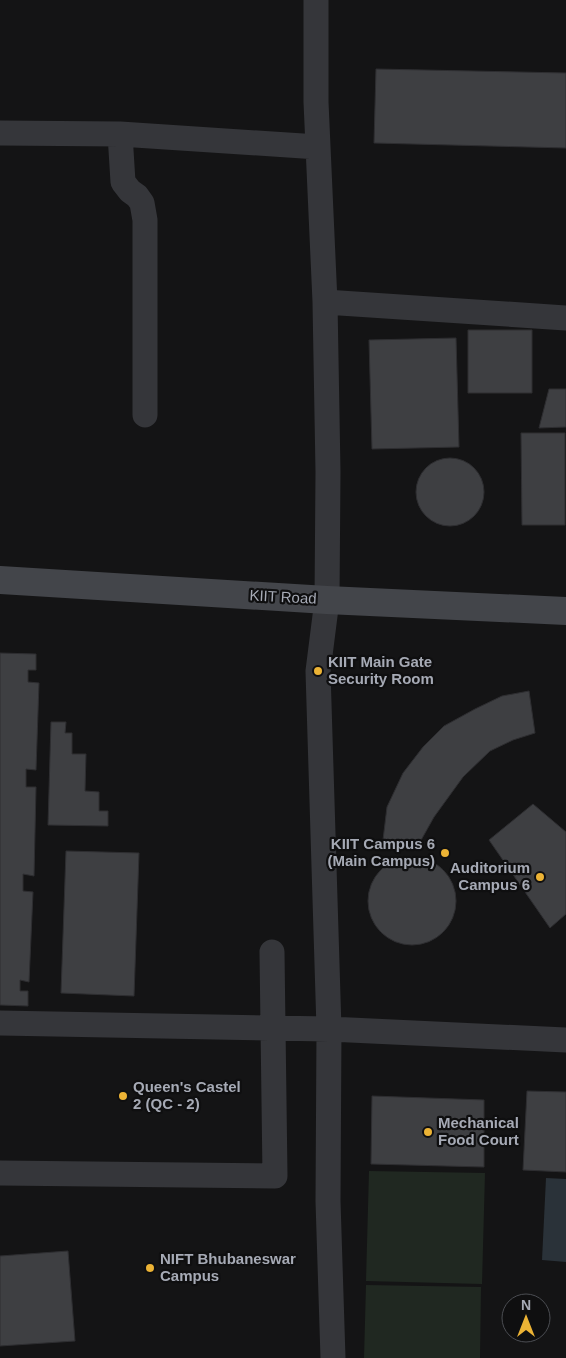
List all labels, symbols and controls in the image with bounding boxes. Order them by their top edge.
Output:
street label: KIIT Road [249,586,317,607]
place label: KIIT Main Gate Security Room [328,653,434,687]
marker: KIIT Main Gate Security Room [312,665,324,677]
place label: KIIT Campus 6 (Main Campus) [327,835,435,869]
marker: KIIT Campus 6 (Main Campus) [439,847,451,859]
place label: Auditorium Campus 6 [450,859,530,893]
marker: Auditorium Campus 6 [534,871,546,883]
place label: Queen's Castel 2 (QC - 2) [133,1078,241,1112]
marker: Queen's Castel 2 (QC - 2) [117,1090,129,1102]
place label: Mechanical Food Court [438,1114,519,1148]
marker: Mechanical Food Court [422,1126,434,1138]
place label: NIFT Bhubaneswar Campus [160,1250,296,1284]
marker: NIFT Bhubaneswar Campus [144,1262,156,1274]
north arrow [501,1293,551,1343]
text: N [521,1297,531,1313]

